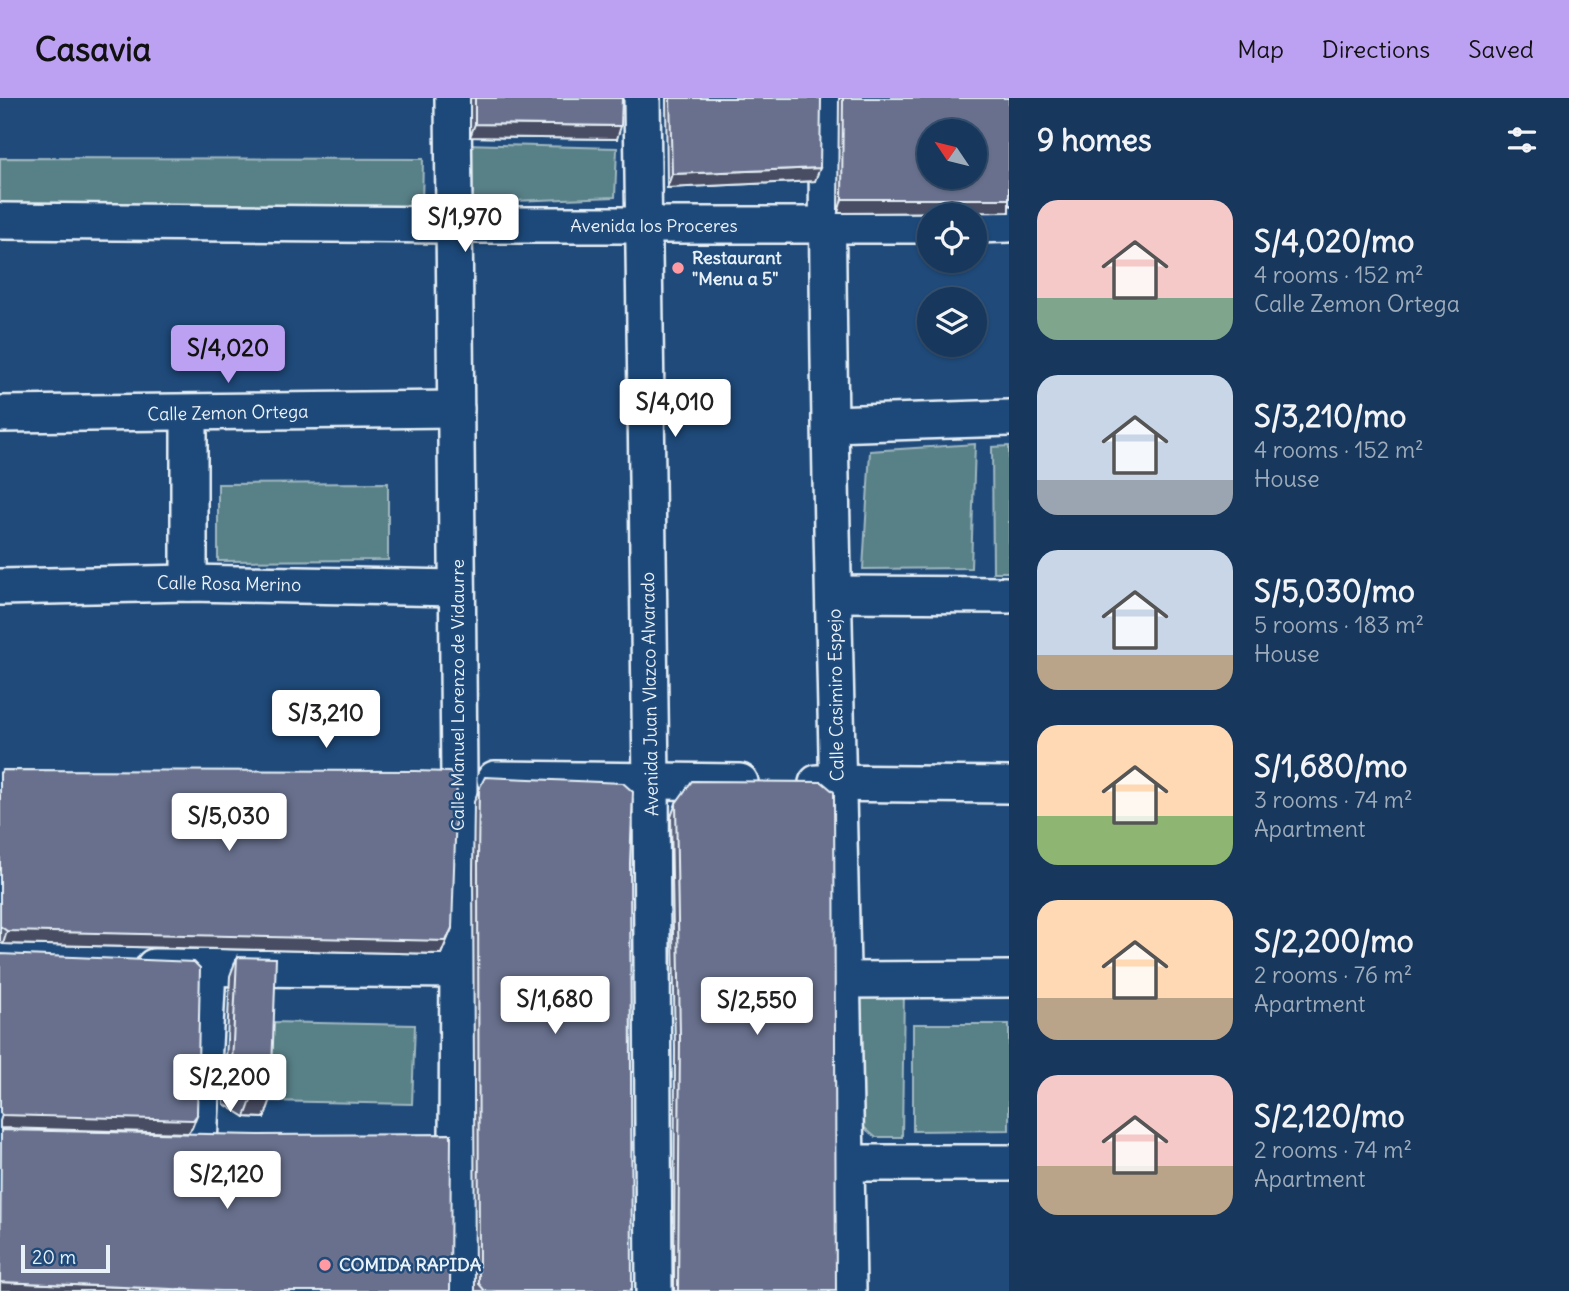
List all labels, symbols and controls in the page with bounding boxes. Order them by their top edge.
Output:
text: Casavia [35,28,151,70]
text: Map [1237,34,1284,64]
text: Directions [1322,34,1430,64]
text: Saved [1468,34,1534,64]
north arrow [917,119,987,189]
map controls [917,119,987,357]
text: 9 homes [1037,121,1152,159]
icon: filters [1503,121,1541,159]
pin: S/1,970 [400,194,530,254]
text: S/1,970 [428,202,502,231]
button: locate [917,203,987,273]
street label: Avenida los Proceres [570,214,738,237]
text: S/4,020/mo [1254,222,1414,260]
icon: home [1093,228,1177,312]
place label: Restaurant "Menu a 5" [692,246,782,290]
marker: Restaurant "Menu a 5" [670,260,686,276]
text: 4 rooms · 152 m² [1254,260,1424,289]
button: layers [917,287,987,357]
text: Calle Zemon Ortega [1254,289,1460,318]
pin: S/4,020 [163,326,293,385]
text: S/4,020 [187,333,269,362]
pin: S/4,010 [610,380,740,439]
text: S/4,010 [636,387,714,416]
text: S/3,210/mo [1254,397,1406,435]
street label: Calle Zemon Ortega [147,400,309,425]
icon: home [1093,403,1177,487]
text: 4 rooms · 152 m² [1254,435,1424,464]
text: House [1254,464,1320,493]
street label: Calle Manuel Lorenzo de Vidaurre [446,559,469,831]
street label: Calle Rosa Merino [157,571,301,596]
street label: Avenida Juan Vlazco Alvarado [636,572,663,816]
text: S/5,030/mo [1254,572,1415,610]
icon: home [1093,578,1177,662]
street label: Calle Casimiro Espejo [822,609,849,781]
text: 5 rooms · 183 m² [1254,610,1424,639]
text: House [1254,639,1320,668]
pin: S/3,210 [261,690,391,750]
text: S/3,210 [288,698,364,727]
text: S/1,680/mo [1254,747,1407,785]
icon: home [1093,753,1177,837]
text: 3 rooms · 74 m² [1254,785,1413,814]
pin: S/5,030 [164,794,294,853]
text: S/5,030 [188,801,270,830]
text: Apartment [1254,814,1366,843]
text: S/2,200/mo [1254,922,1414,960]
icon: home [1093,928,1177,1012]
text: 2 rooms · 76 m² [1254,960,1412,989]
pin: S/1,680 [490,976,620,1036]
pin: S/2,550 [692,978,822,1037]
text: S/1,680 [517,984,593,1013]
text: S/2,550 [717,985,797,1014]
text: Apartment [1254,989,1366,1018]
pin: S/2,200 [165,1054,295,1114]
text: S/2,200 [189,1062,271,1091]
text: S/2,120/mo [1254,1097,1405,1135]
icon: home [1093,1103,1177,1187]
text: 2 rooms · 74 m² [1254,1135,1412,1164]
pin: S/2,120 [162,1152,292,1211]
text: S/2,120 [190,1159,264,1188]
text: Apartment [1254,1164,1366,1193]
scale bar [21,1242,110,1274]
text: 20 m [32,1245,76,1269]
place label: COMIDA RAPIDA [339,1253,482,1276]
marker: COMIDA RAPIDA [317,1257,333,1273]

